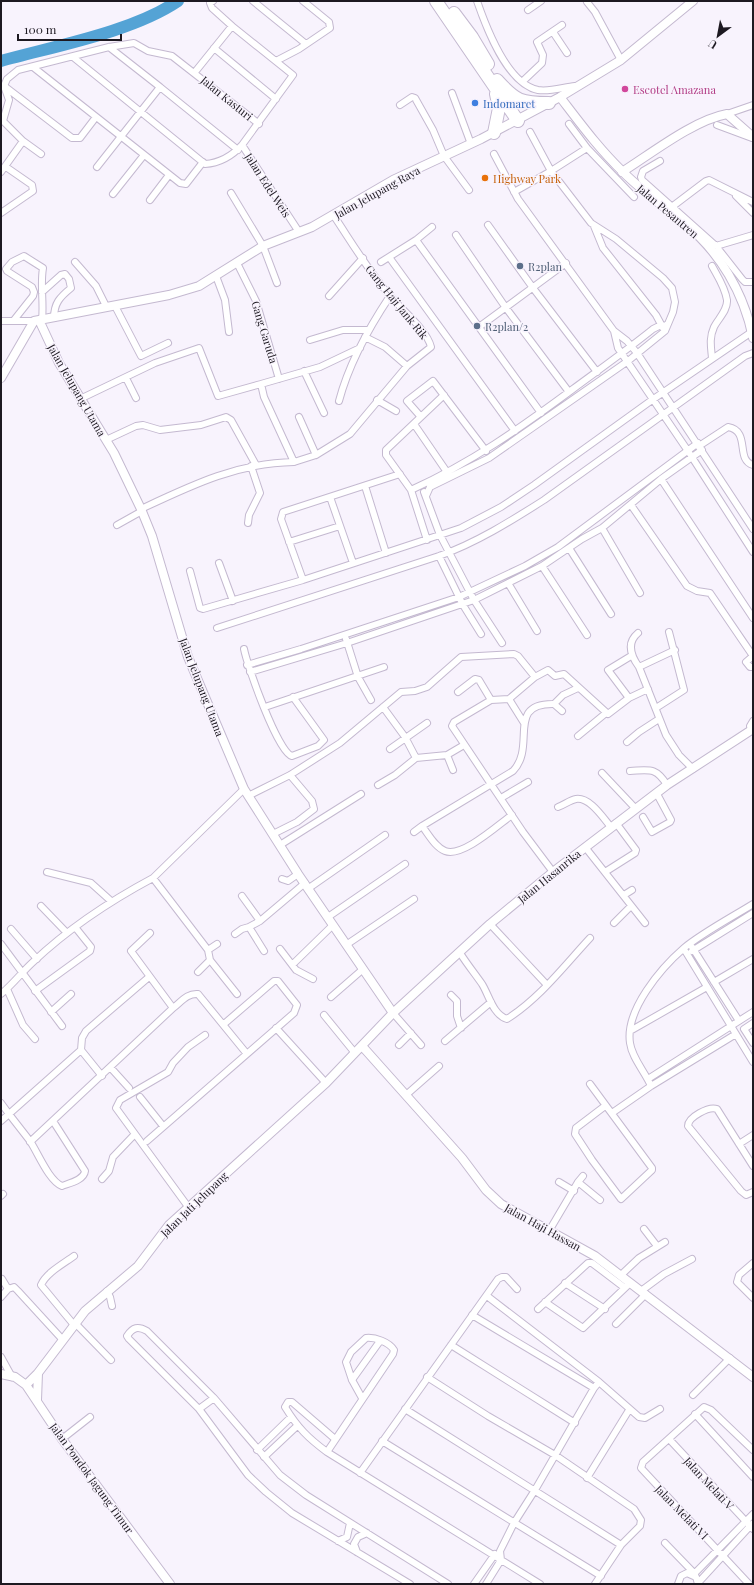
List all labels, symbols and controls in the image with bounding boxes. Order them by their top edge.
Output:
scale bar [18,16,121,42]
north arrow [698,16,738,56]
text: 100 m [24,21,57,37]
text: U [705,36,720,53]
street label: Jalan Kasturi [197,72,256,124]
place label: Escotel Amazana [633,82,716,97]
marker: Escotel Amazana [620,84,630,94]
place label: Indomaret [483,96,535,111]
marker: Indomaret [470,98,480,108]
street label: Jalan Edel Weis [241,149,294,220]
street label: Jalan Jelupang Raya [331,162,423,222]
place label: Highway Park [493,171,561,186]
marker: Highway Park [480,173,490,183]
street label: Jalan Pesantren [633,180,702,242]
place label: R2plan [528,259,562,274]
marker: R2plan [515,261,525,271]
street label: Gang Haji Jank Rik [362,262,432,342]
street label: Gang Garuda [248,299,282,366]
place label: R2plan/2 [485,319,528,334]
marker: R2plan/2 [472,321,482,331]
street label: Jalan Jelupang Utama [44,340,110,439]
street label: Jalan Jelupang Utama [176,635,228,739]
street label: Jalan Hasanrika [514,846,584,907]
street label: Jalan Jati Jelupang [156,1168,231,1241]
street label: Jalan Haji Hassan [501,1199,584,1254]
street label: Jalan Pondok Jagung Timur [46,1419,137,1536]
street label: Jalan Melati V [680,1453,737,1513]
street label: Jalan Melati VI [651,1481,712,1543]

